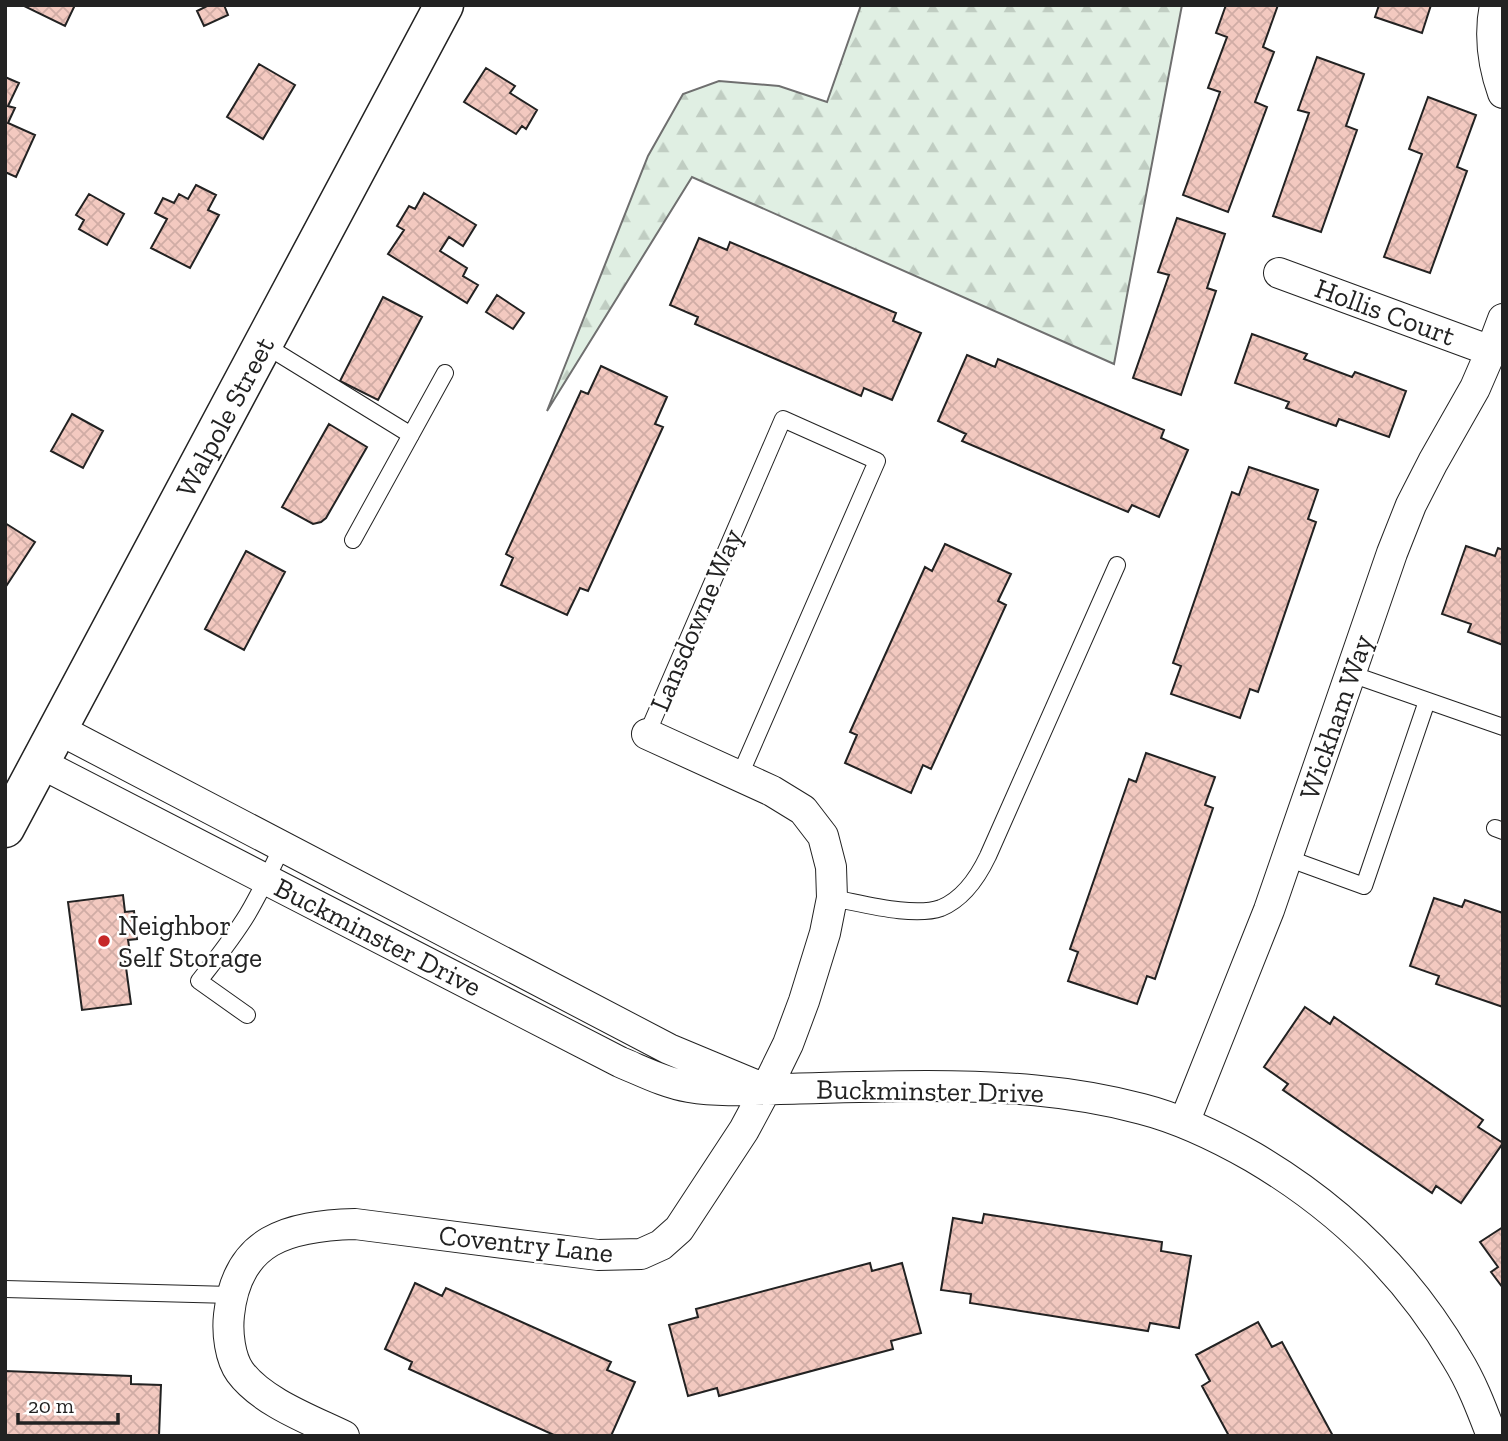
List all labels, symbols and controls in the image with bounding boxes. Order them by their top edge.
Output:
street label: Hollis Court [1311,271,1460,353]
street label: Walpole Street [169,331,281,503]
street label: Lansdowne Way [643,523,750,716]
street label: Wickham Way [1292,630,1380,804]
street label: Buckminster Drive [269,871,487,1003]
place label: Neighbor Self Storage [118,909,262,974]
marker: Neighbor Self Storage [96,933,112,949]
street label: Buckminster Drive [816,1073,1044,1109]
street label: Coventry Lane [437,1218,615,1270]
scale bar [18,1382,117,1426]
text: 20 m [28,1393,74,1418]

